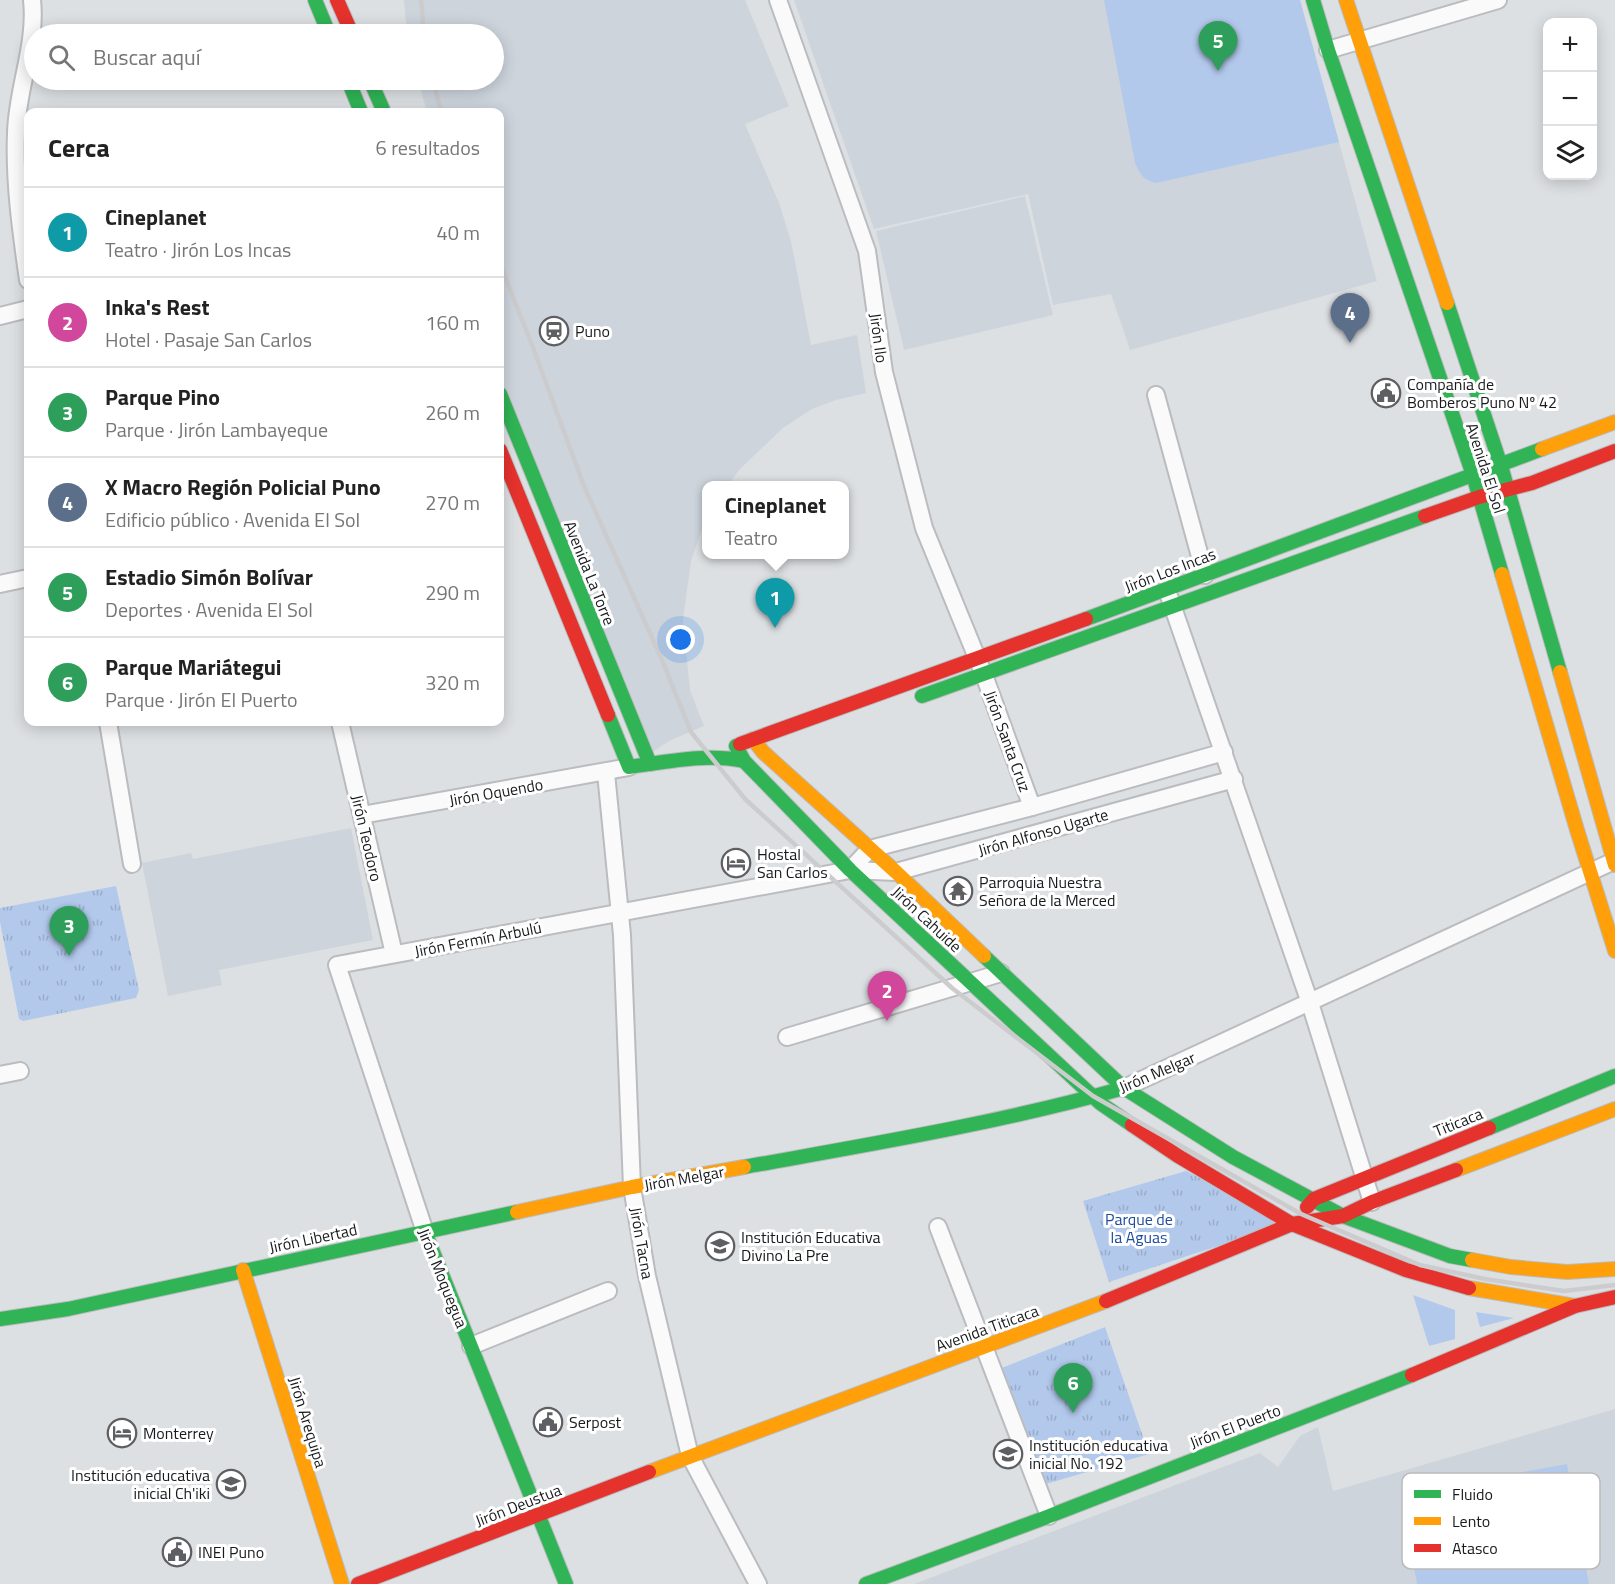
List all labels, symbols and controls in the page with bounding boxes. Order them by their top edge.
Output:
map controls [1543,18,1597,180]
button: + [1543,18,1597,72]
pin: 5 [1198,22,1238,71]
search box [24,24,504,90]
text: Buscar aquí [93,40,201,74]
icon: search [45,41,78,74]
button: − [1543,72,1597,126]
button: layers [1543,126,1597,180]
text: Cerca [48,128,110,167]
text: 6 resultados [376,132,480,163]
text: Cineplanet [105,200,207,234]
text: 1 [62,217,73,248]
text: 40 m [436,217,480,248]
text: Teatro · Jirón Los Incas [105,234,291,265]
text: Inka's Rest [105,290,209,324]
pin: 4 [1330,294,1370,343]
text: 2 [62,307,73,338]
text: 160 m [425,307,480,338]
street label: Jirón Ilo [864,311,894,365]
station icon: Puno [538,315,570,347]
place label: Puno [575,319,610,343]
text: Hotel · Pasaje San Carlos [105,324,312,355]
place label: Compañía de Bomberos Puno Nº 42 [1407,372,1557,414]
public building icon: Compañía de Bomberos Puno Nº 42 [1370,377,1402,409]
text: Parque Pino [105,380,220,414]
text: 3 [62,397,73,428]
text: 260 m [425,397,480,428]
text: Parque · Jirón Lambayeque [105,414,328,445]
street label: Avenida El Sol [1460,420,1512,516]
text: X Macro Región Policial Puno [105,470,381,504]
popup [702,481,849,559]
text: 4 [62,487,73,518]
text: 270 m [425,487,480,518]
text: Cineplanet [725,488,826,522]
text: Edificio público · Avenida El Sol [105,504,360,535]
street label: Avenida La Torre [558,517,622,629]
text: Teatro [725,522,778,553]
street label: Jirón Los Incas [1121,542,1219,598]
text: Estadio Simón Bolívar [105,560,313,594]
text: 5 [62,577,73,608]
text: 290 m [425,577,480,608]
pin: 1 [756,578,794,628]
text: Deportes · Avenida El Sol [105,594,313,625]
your location [666,625,695,654]
text: Parque Mariátegui [105,650,282,684]
text: 6 [62,667,73,698]
text: 320 m [425,667,480,698]
text: Parque · Jirón El Puerto [105,684,298,715]
street label: Jirón Santa Cruz [979,687,1037,795]
street label: Jirón Oquendo [447,772,545,812]
street label: Jirón Teodoro [345,792,389,884]
street label: Jirón Alfonso Ugarte [975,802,1111,862]
place label: Hostal San Carlos [757,842,828,884]
hotel icon: Hostal San Carlos [720,847,752,879]
place label: Parroquia Nuestra Señora de la Merced [979,870,1115,912]
temple icon: Parroquia Nuestra Señora de la Merced [942,875,974,907]
street label: Jirón Cahuide [887,880,967,958]
pin: 3 [50,906,88,956]
street label: Jirón Fermín Arbulú [412,915,544,963]
pin: 2 [868,972,906,1021]
street label: Jirón Melgar [1115,1045,1199,1099]
street label: Titicaca [1430,1101,1486,1143]
street label: Jirón Melgar [642,1159,726,1197]
street label: Jirón Tacna [624,1205,660,1281]
park label: Parque de la Aguas [1105,1207,1173,1249]
street label: Jirón Libertad [267,1217,359,1259]
street label: Jirón Moquegua [412,1225,474,1331]
place label: Institución Educativa Divino La Pre [741,1225,881,1267]
school or university icon: Institución Educativa Divino La Pre [704,1230,736,1262]
street label: Avenida Titicaca [932,1298,1042,1358]
pin: 6 [1054,1364,1092,1413]
street label: Jirón Arequipa [283,1374,333,1470]
street label: Jirón El Puerto [1186,1398,1284,1454]
public building icon: Serpost [532,1406,564,1438]
place label: Serpost [569,1410,622,1434]
hotel icon: Monterrey [106,1417,138,1449]
place label: Monterrey [143,1421,214,1445]
place label: Institución educativa inicial No. 192 [1029,1433,1168,1475]
school or university icon: Institución educativa inicial No. 192 [992,1438,1024,1470]
place label: Institución educativa inicial Ch'iki [71,1463,210,1505]
school or university icon: Institución educativa inicial Ch'iki [215,1468,247,1500]
legend [1402,1473,1600,1569]
street label: Jirón Deustua [471,1478,565,1532]
text: Fluido [1452,1482,1493,1506]
text: Lento [1452,1509,1490,1533]
public building icon: INEI Puno [161,1536,193,1568]
text: Atasco [1452,1536,1498,1560]
place label: INEI Puno [198,1540,264,1564]

